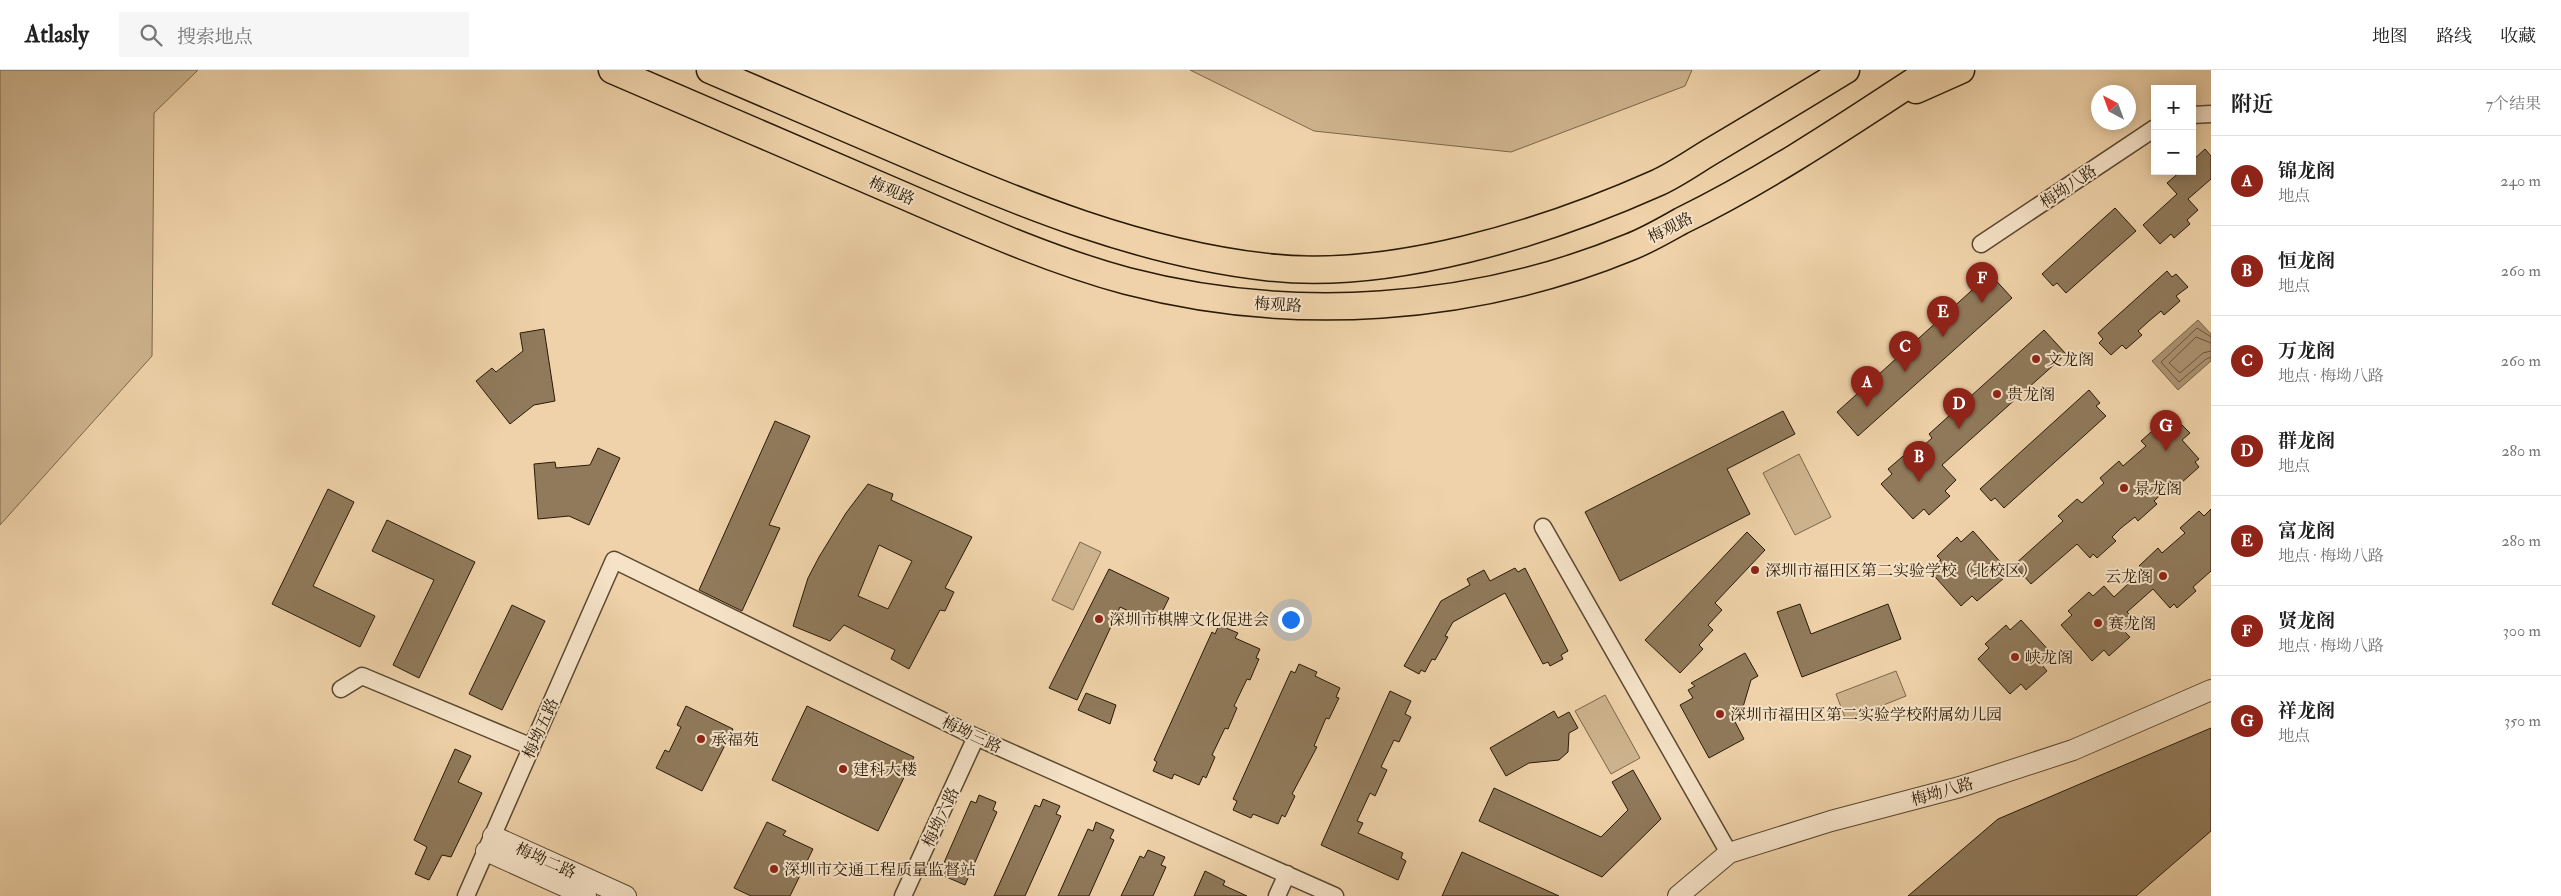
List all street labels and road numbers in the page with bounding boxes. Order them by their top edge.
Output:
street label: 梅坳八路 [2036,161,2101,213]
street label: 梅观路 [866,172,918,210]
street label: 梅观路 [1645,208,1696,248]
street label: 梅观路 [1253,294,1302,316]
street label: 梅坳五路 [519,695,563,762]
street label: 梅坳三路 [938,712,1005,757]
street label: 梅坳八路 [1909,774,1976,810]
street label: 梅坳六路 [918,784,963,851]
street label: 梅坳二路 [512,839,579,883]

